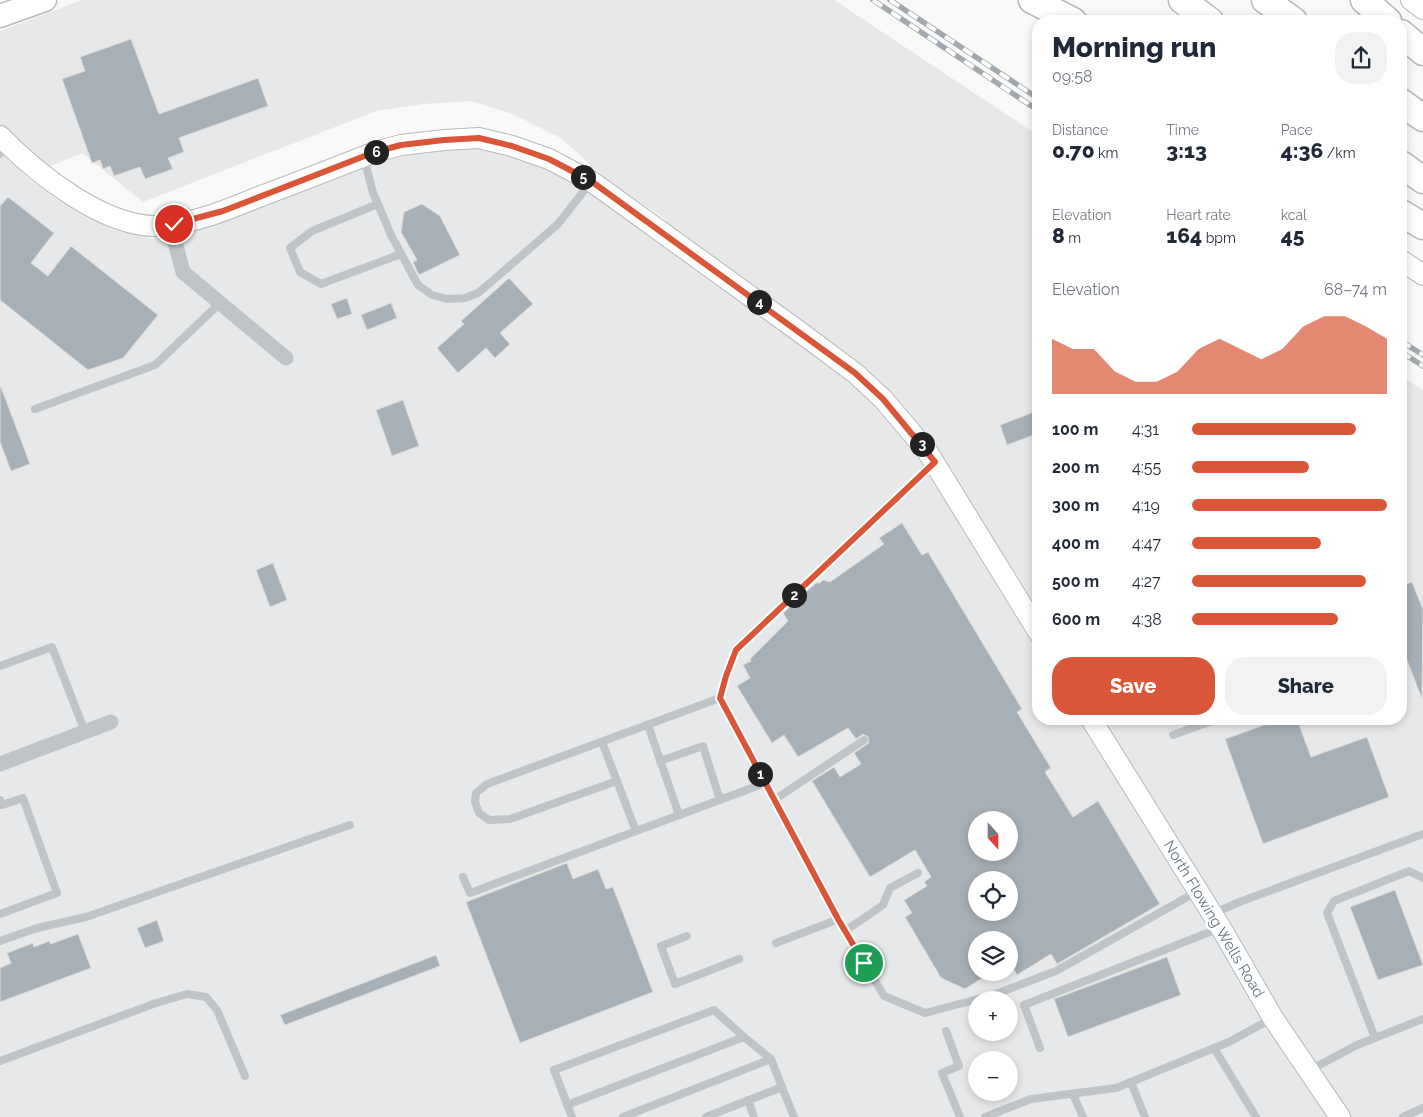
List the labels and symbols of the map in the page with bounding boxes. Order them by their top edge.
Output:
pin: 6 [364,140,388,164]
pin: 5 [570,164,596,190]
pin [153,203,195,245]
pin: 4 [746,290,772,314]
pin: 3 [910,432,934,456]
pin: 2 [782,582,806,608]
pin: 1 [748,762,772,786]
north arrow [968,811,1018,861]
street label: North Flowing Wells Road [1160,837,1268,1001]
pin [843,942,885,984]

